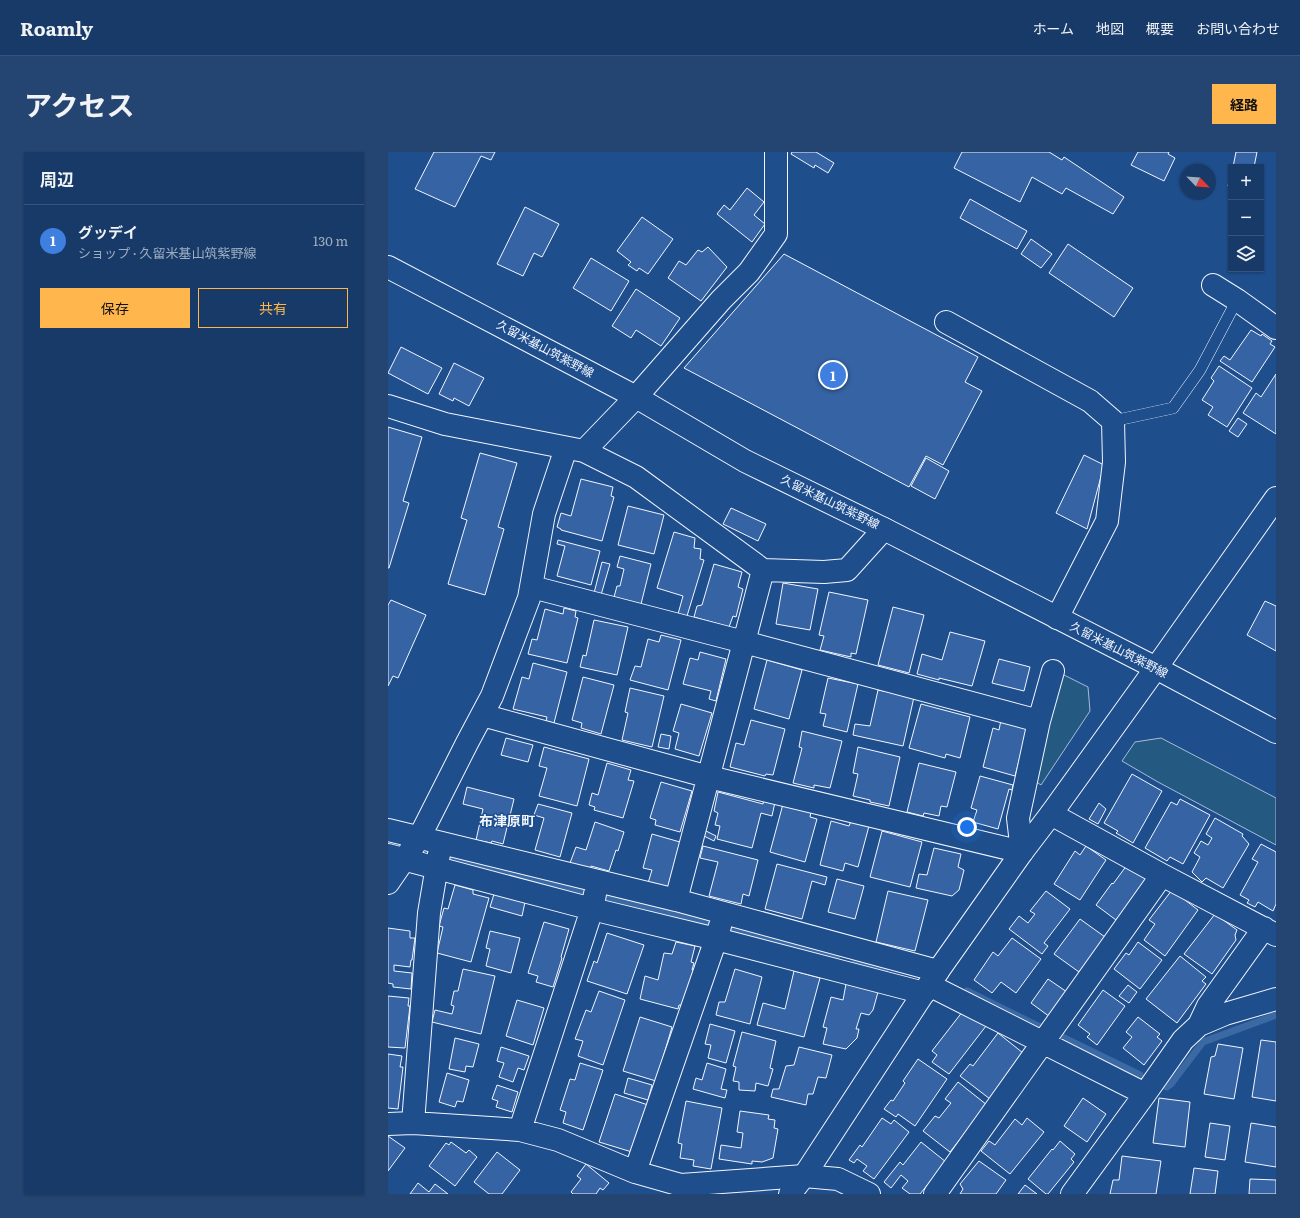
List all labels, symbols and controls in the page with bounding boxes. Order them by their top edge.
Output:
text: Roamly [20,14,93,42]
text: ホーム [1032,18,1074,38]
text: 地図 [1096,18,1124,38]
text: 概要 [1146,18,1174,38]
text: お問い合わせ [1196,18,1280,38]
text: アクセス [24,83,135,125]
button: 経路 [1212,84,1276,124]
north arrow [1180,164,1216,200]
map controls [1228,164,1264,272]
button: + [1228,164,1264,200]
text: 周辺 [40,166,74,191]
button: − [1228,200,1264,236]
text: グッデイ [78,220,138,243]
text: 1 [50,231,56,250]
text: 130 m [313,231,348,250]
button: layers [1228,236,1264,272]
text: ショップ · 久留米基山筑紫野線 [78,243,257,262]
button: 保存 [40,288,190,328]
button: 共有 [198,288,348,328]
street label: 久留米基山筑紫野線 [494,315,597,381]
pin: 1 [820,360,846,390]
street label: 久留米基山筑紫野線 [778,469,883,533]
street label: 久留米基山筑紫野線 [1067,617,1172,682]
district label: 布津原町 [479,810,535,830]
your location [957,817,977,837]

